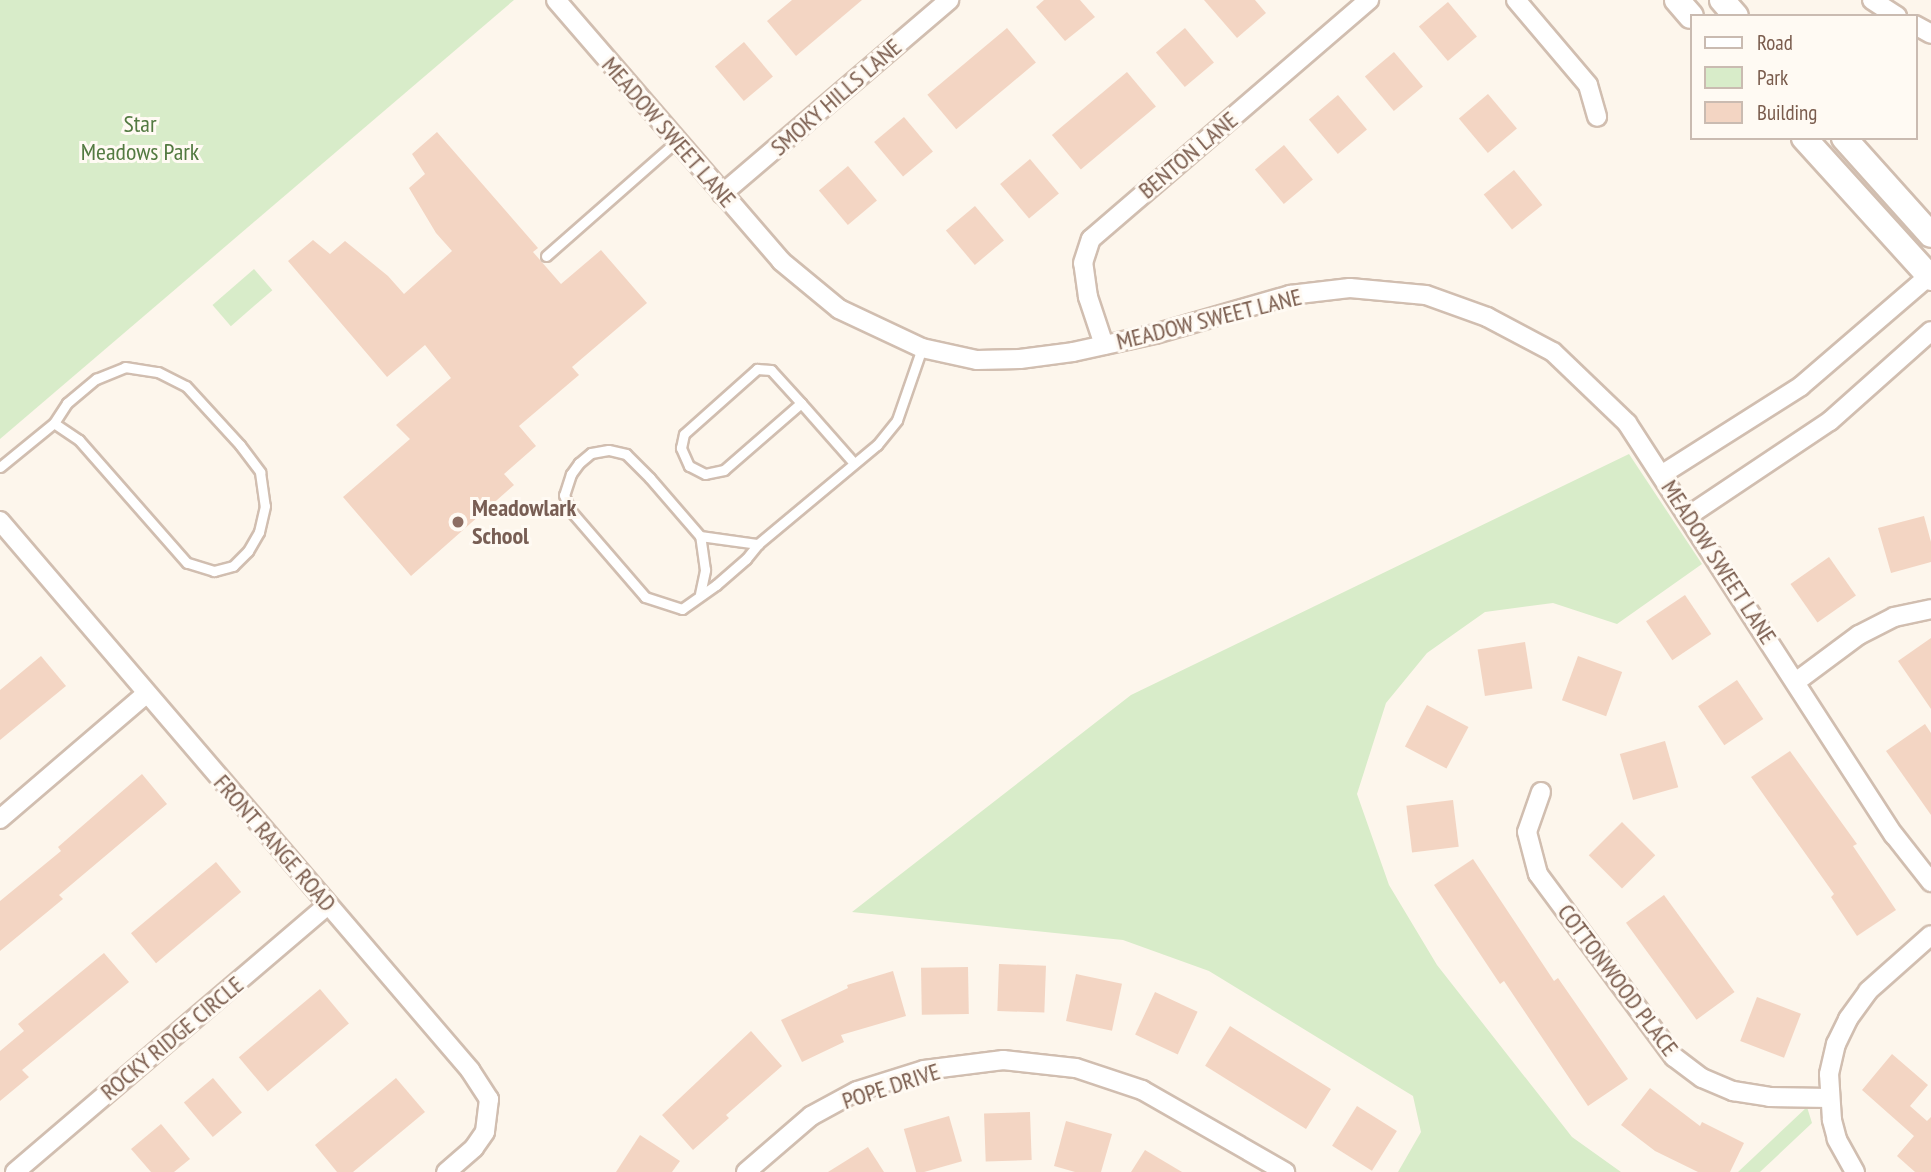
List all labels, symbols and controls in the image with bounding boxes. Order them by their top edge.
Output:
legend [1689,14,1917,140]
text: Road [1757,29,1793,56]
street label: SMOKY HILLS LANE [765,32,907,162]
street label: MEADOW SWEET LANE [595,50,743,214]
text: Park [1757,64,1788,91]
text: Building [1757,99,1817,126]
street label: BENTON LANE [1133,105,1243,205]
park label: Star Meadows Park [81,110,199,166]
street label: MEADOW SWEET LANE [1113,282,1305,356]
street label: MEADOW SWEET LANE [1655,474,1783,650]
place label: Meadowlark School [472,494,576,550]
marker: Meadowlark School [450,514,466,530]
street label: FRONT RANGE ROAD [208,768,342,918]
street label: COTTONWOOD PLACE [1552,898,1684,1062]
street label: ROCKY RIDGE CIRCLE [95,970,249,1106]
street label: POPE DRIVE [839,1057,943,1115]

